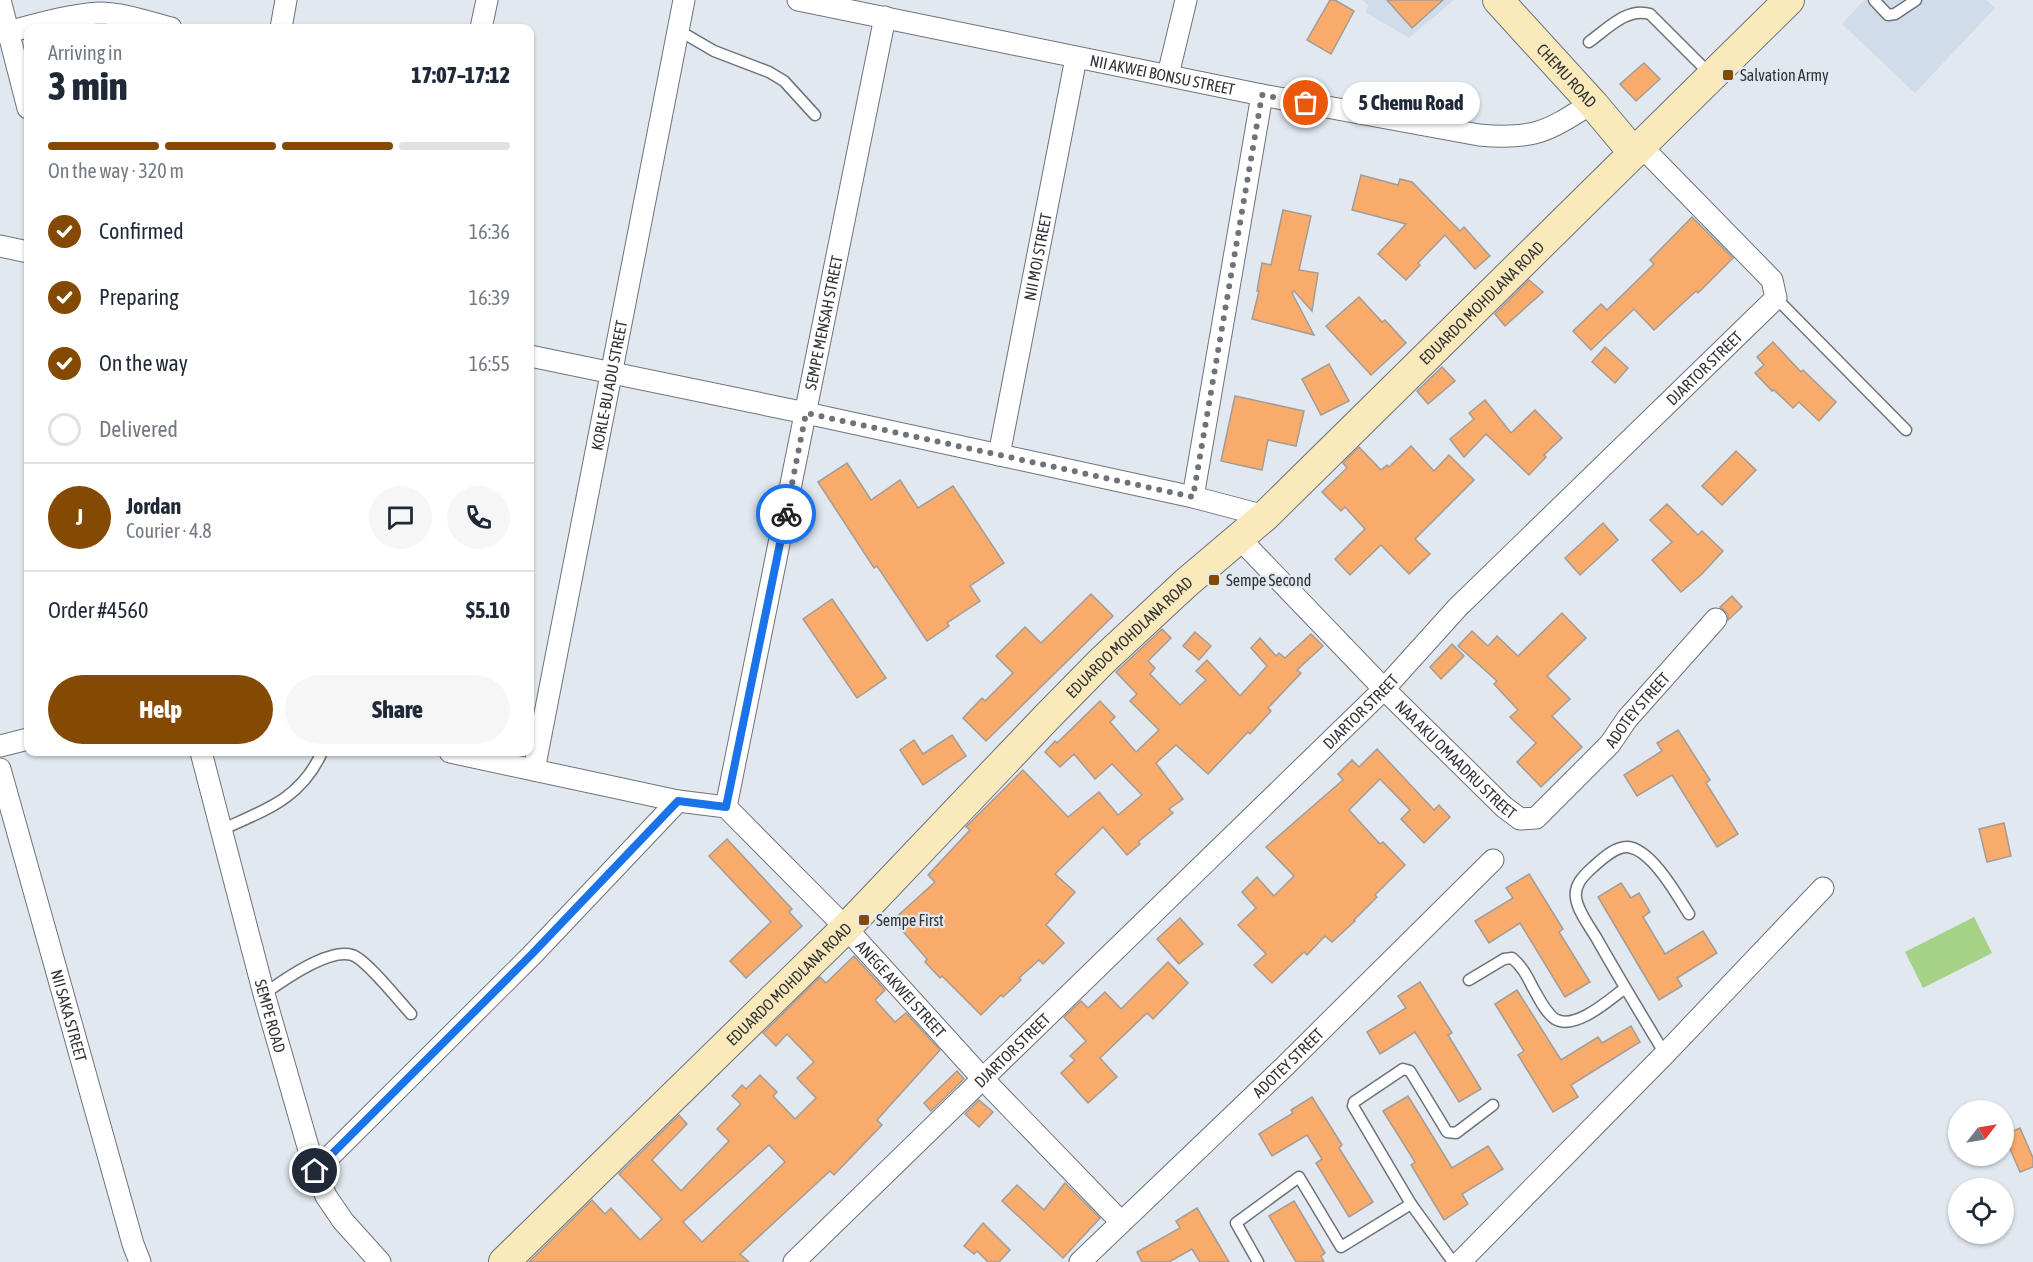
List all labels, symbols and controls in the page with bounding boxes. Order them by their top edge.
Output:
street label: CHEMU ROAD [1533,40,1600,111]
text: Arriving in [48,41,122,64]
street label: NII AKWEI BONSU STREET [1088,51,1237,98]
text: 17:07–17:12 [411,62,510,88]
text: 3 min [48,64,128,108]
place label: Salvation Army [1740,66,1829,85]
marker: Salvation Army [1721,68,1735,82]
pin [1280,77,1331,128]
callout: 5 Chemu Road [1342,82,1480,124]
icon: bag [1289,86,1322,119]
text: 5 Chemu Road [1359,91,1463,114]
text: On the way · 320 m [48,159,184,182]
street label: NII MOI STREET [1020,211,1055,302]
icon: check [48,215,81,248]
text: Confirmed [99,218,184,244]
text: 16:36 [469,220,510,243]
street label: EDUARDO MOHDLANA ROAD [1415,238,1548,368]
street label: SEMPE MENSAH STREET [801,254,846,392]
icon: check [48,281,81,314]
text: Preparing [99,284,179,310]
text: 16:39 [469,286,510,309]
street label: KORLE-BU ADU STREET [588,319,630,452]
street label: DJARTOR STREET [1663,327,1746,409]
icon: check [48,347,81,380]
text: On the way [99,350,188,376]
text: 16:55 [469,352,510,375]
text: Delivered [99,416,178,442]
courier [756,484,816,544]
button: chat [369,486,432,549]
button: phone [447,486,510,549]
text: Jordan [126,493,181,519]
icon: bike [770,498,803,531]
text: J [76,504,83,530]
text: Courier · 4.8 [126,519,212,542]
place label: Sempe Second [1226,571,1311,590]
street label: EDUARDO MOHDLANA ROAD [1062,573,1196,701]
marker: Sempe Second [1207,573,1221,587]
text: Order #4560 [48,597,148,623]
text: $5.10 [466,597,510,623]
street label: ADOTEY STREET [1601,669,1673,751]
street label: DJARTOR STREET [1319,671,1402,752]
button: Help [48,675,273,744]
button: Share [285,675,510,744]
street label: NAA AKU OMAADRU STREET [1392,697,1520,822]
place label: Sempe First [876,911,944,930]
marker: Sempe First [857,913,871,927]
street label: EDUARDO MOHDLANA ROAD [723,919,855,1049]
street label: ANEGE AKWEI STREET [853,937,950,1041]
street label: NII SAKA STREET [48,967,90,1064]
street label: SEMPE ROAD [252,978,289,1055]
street label: DJARTOR STREET [971,1010,1054,1091]
street label: ADOTEY STREET [1249,1024,1327,1101]
north arrow [1948,1100,2014,1166]
map controls [1948,1100,2014,1244]
pin [289,1145,340,1196]
icon: home [298,1154,331,1187]
button: locate [1948,1178,2014,1244]

